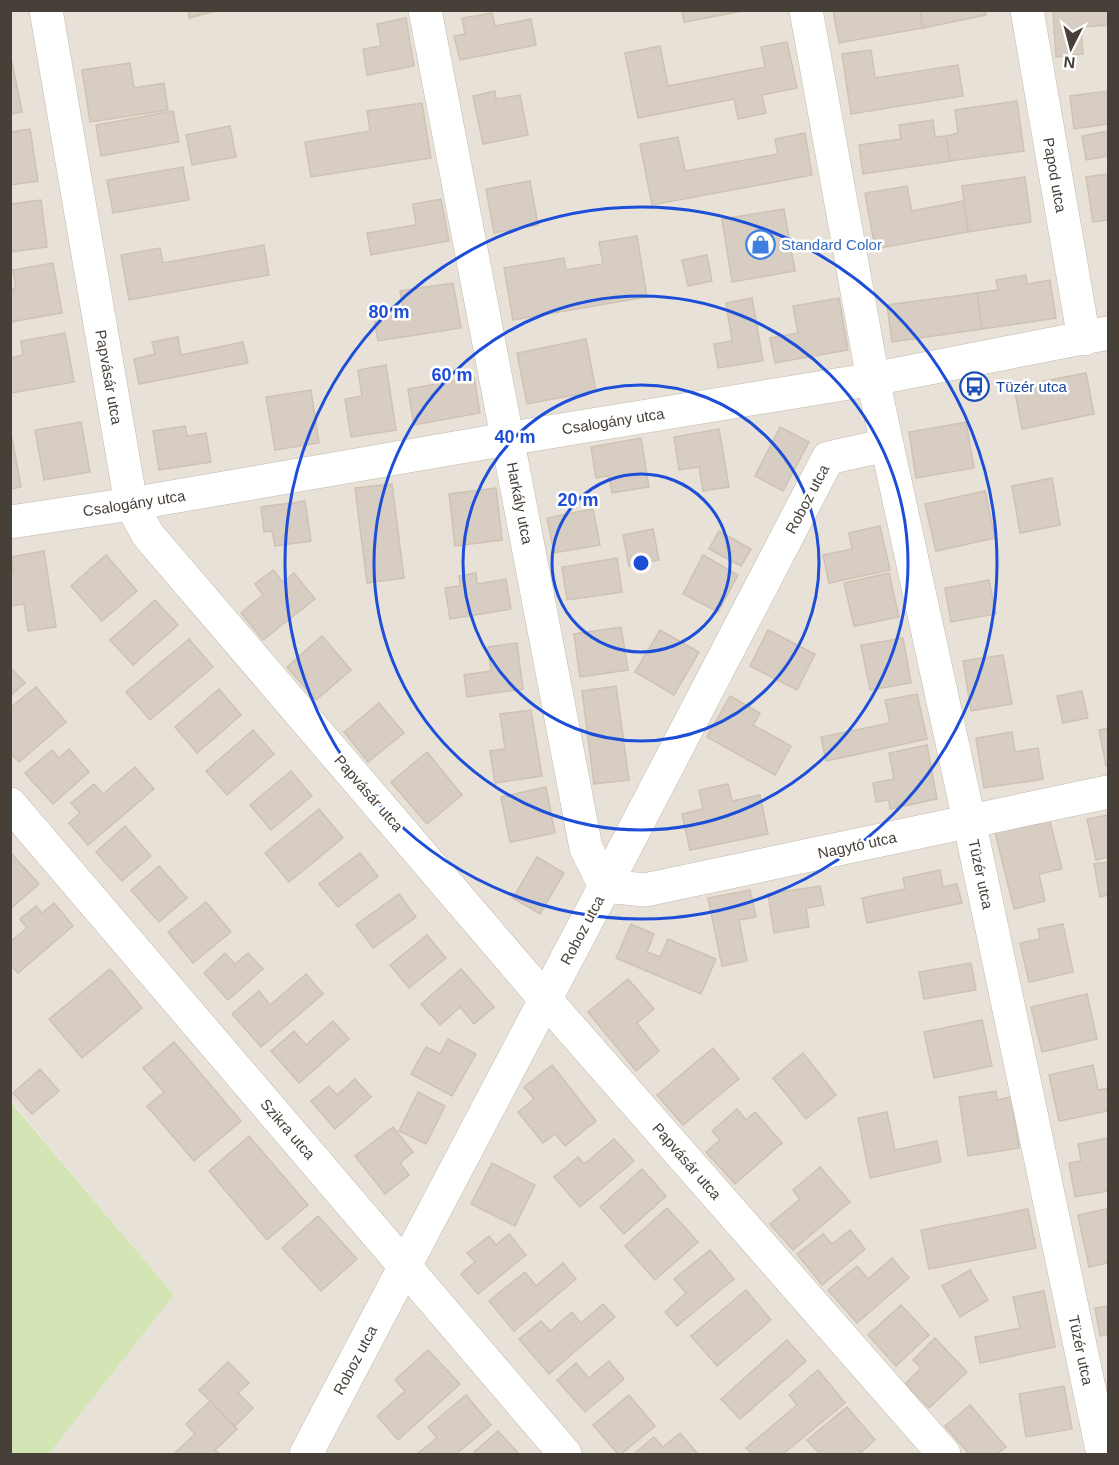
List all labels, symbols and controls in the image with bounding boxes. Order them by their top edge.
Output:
north arrow [1041,18,1101,78]
text: N [1063,53,1076,71]
street label: Papod utca [1040,136,1070,214]
shop icon: Standard Color [744,228,776,260]
place label: Standard Color [781,236,882,253]
text: 80 m [368,302,410,322]
street label: Papvásár utca [92,328,126,426]
text: 60 m [431,365,473,385]
bus stop icon: Tüzér utca [959,370,991,402]
place label: Tüzér utca [996,378,1068,395]
street label: Csalogány utca [561,404,666,437]
text: 40 m [494,427,536,447]
street label: Harkály utca [504,460,536,546]
street label: Roboz utca [782,461,833,536]
street label: Csalogány utca [82,486,187,519]
text: 20 m [557,490,599,510]
centre of rings [631,553,651,573]
street label: Papvásár utca [331,751,407,835]
street label: Nagytó utca [816,828,899,862]
street label: Tüzér utca [965,838,997,911]
street label: Roboz utca [557,892,608,967]
street label: Szikra utca [257,1095,319,1163]
street label: Papvásár utca [649,1119,725,1203]
street label: Tüzér utca [1065,1314,1097,1387]
street label: Roboz utca [330,1322,381,1397]

